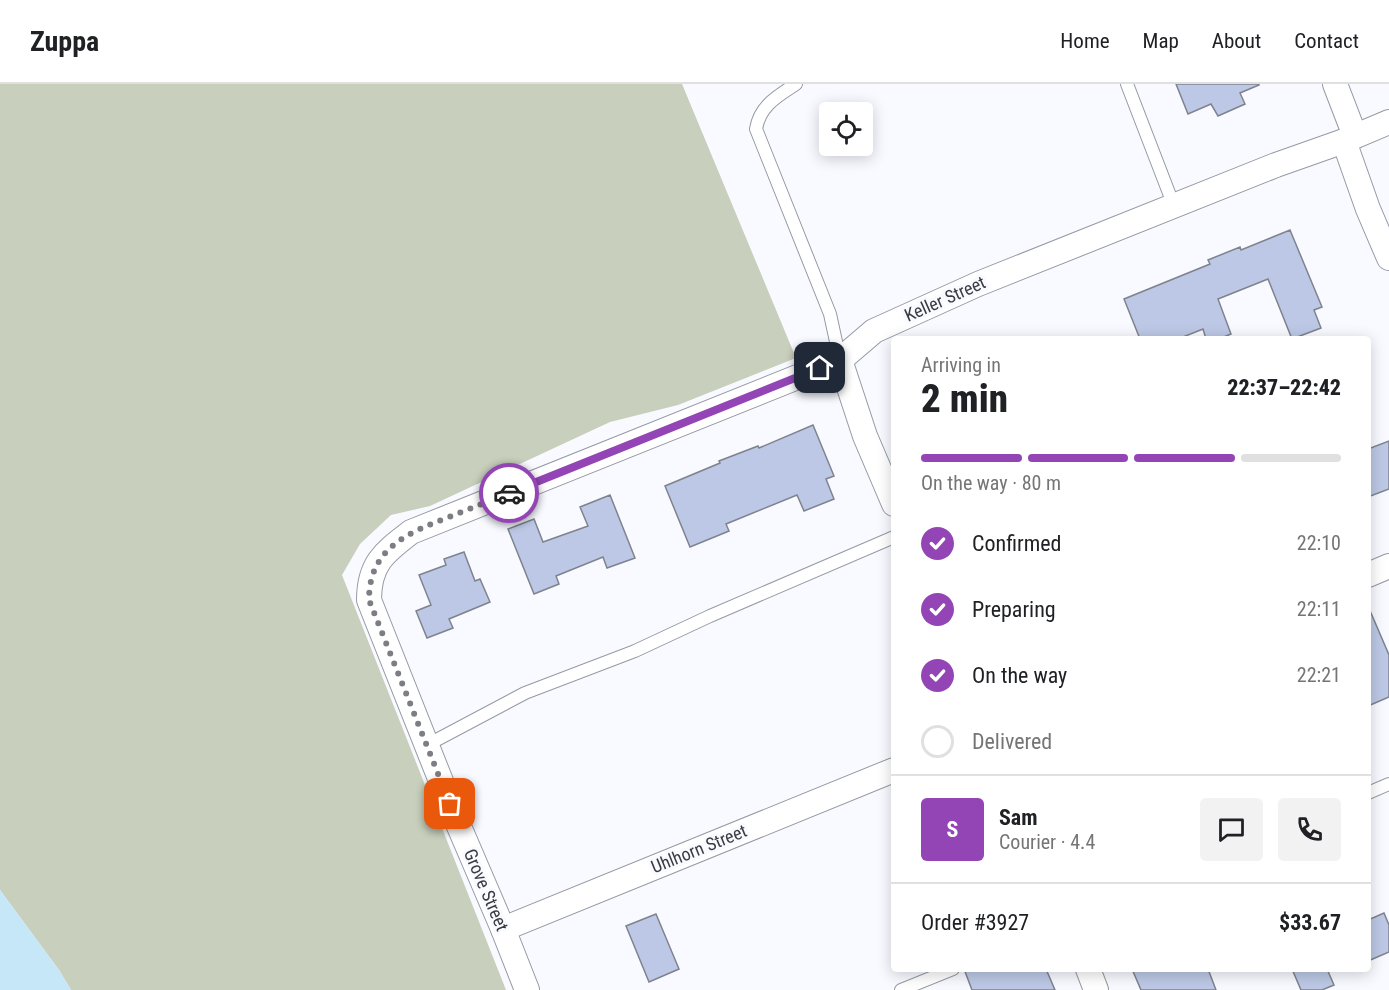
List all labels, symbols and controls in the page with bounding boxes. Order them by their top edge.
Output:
text: Zuppa [30,25,99,58]
text: Home [1060,29,1110,53]
text: Map [1143,29,1179,53]
text: About [1212,29,1261,53]
text: Contact [1294,29,1359,53]
map controls [819,102,873,156]
button: locate [819,102,873,156]
street label: Keller Street [901,271,989,326]
pin [794,342,845,393]
icon: home [803,351,836,384]
text: Arriving in [921,353,1001,377]
text: 22:37–22:42 [1227,375,1341,400]
text: 2 min [921,376,1008,422]
courier [479,463,539,523]
text: On the way · 80 m [921,471,1061,495]
icon: car [493,477,526,510]
icon: check [921,527,954,560]
text: Confirmed [972,531,1061,556]
text: 22:10 [1297,531,1341,555]
icon: check [921,593,954,626]
text: Preparing [972,597,1056,622]
text: 22:11 [1297,597,1341,621]
icon: check [921,659,954,692]
text: On the way [972,663,1067,688]
text: 22:21 [1297,663,1341,687]
text: Delivered [972,729,1052,754]
pin [424,778,475,829]
icon: bag [433,787,466,820]
button: chat [1200,798,1263,861]
button: phone [1278,798,1341,861]
text: Sam [999,805,1038,830]
text: S [947,817,958,842]
street label: Uhlhorn Street [648,820,750,877]
text: Courier · 4.4 [999,830,1095,854]
street label: Grove Street [460,846,513,934]
text: Order #3927 [921,910,1029,935]
text: $33.67 [1279,910,1341,935]

